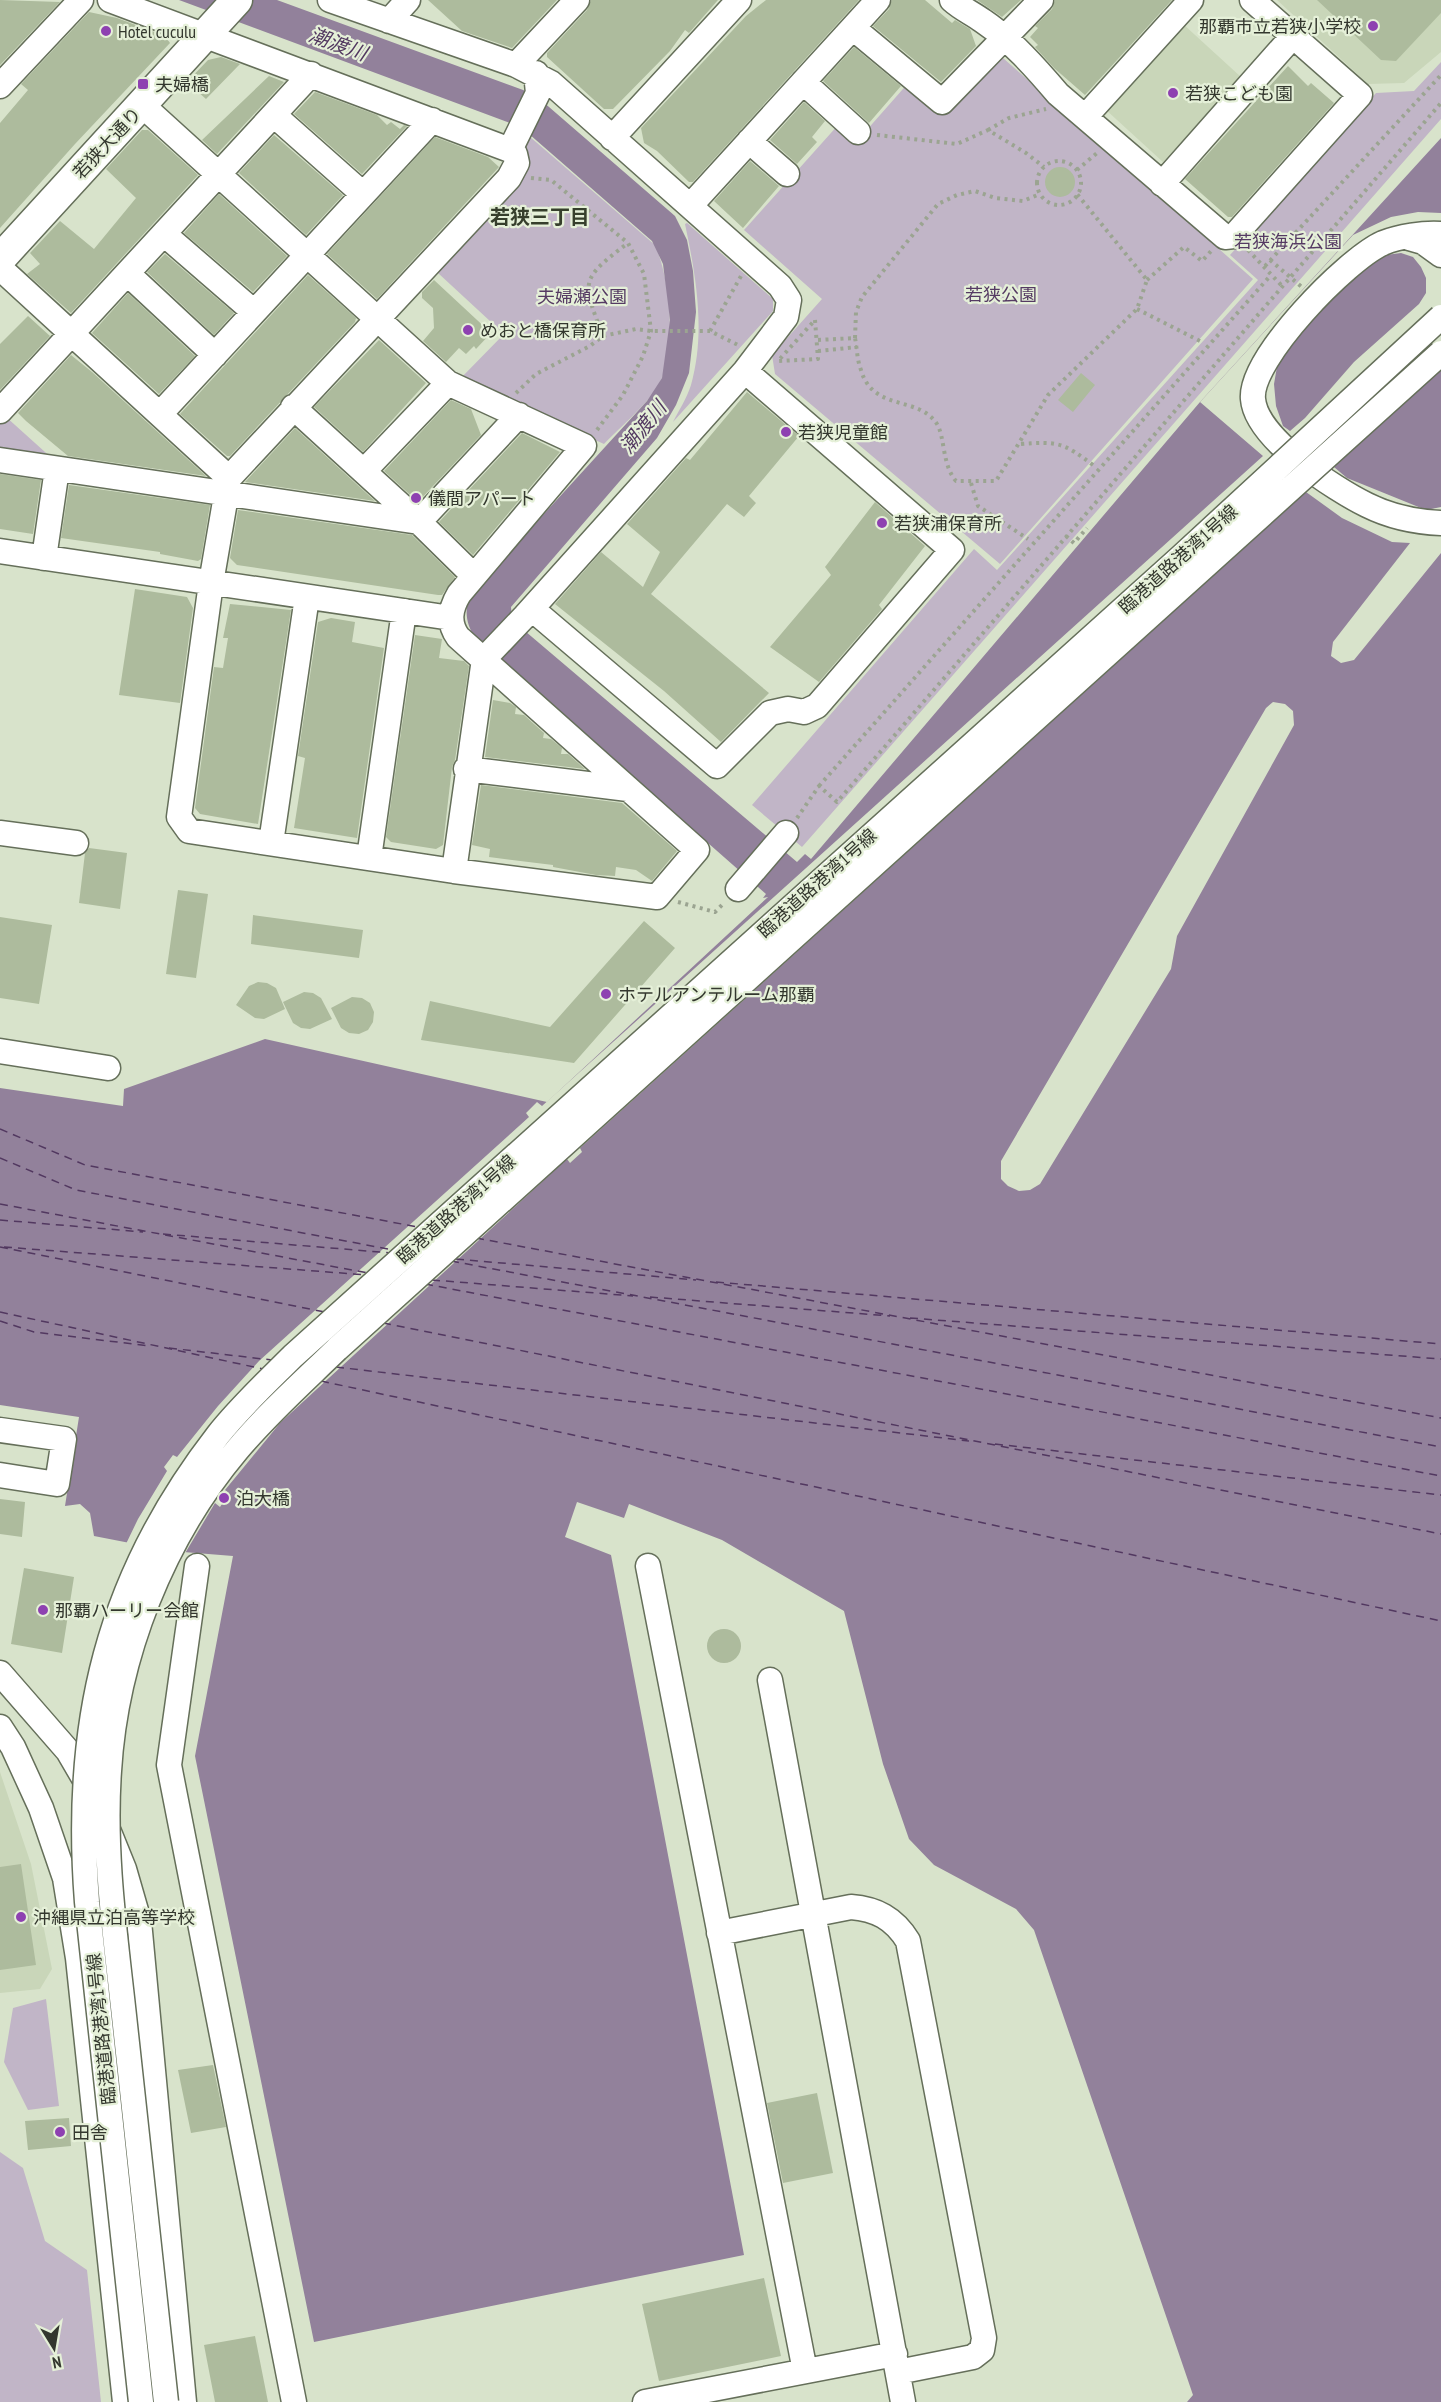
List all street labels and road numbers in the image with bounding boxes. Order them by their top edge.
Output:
street label: 若狭大通り [68,102,146,184]
street label: 臨港道路港湾1号線 [1114,500,1242,618]
street label: 臨港道路港湾1号線 [753,824,881,942]
street label: 臨港道路港湾1号線 [392,1150,520,1268]
street label: 臨港道路港湾1号線 [82,1952,120,2106]

